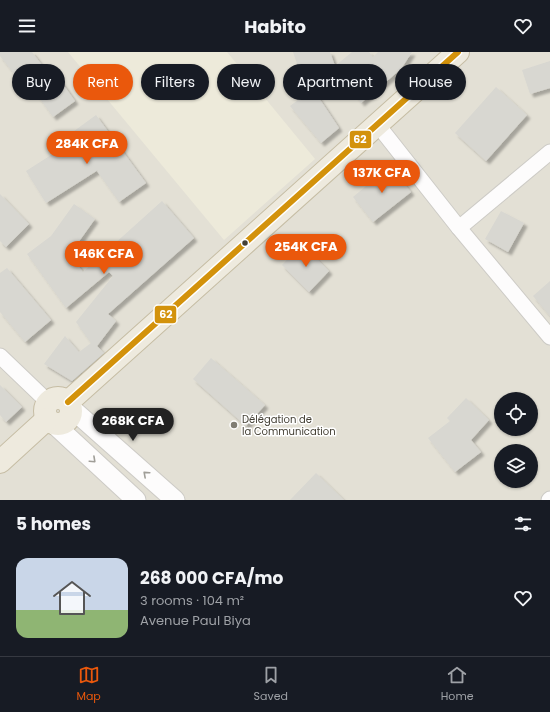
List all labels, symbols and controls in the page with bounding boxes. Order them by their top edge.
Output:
text: Habito [244,14,306,39]
icon: menu [16,15,38,37]
icon: heart [512,15,534,37]
chip: Buy [12,64,65,100]
chip: Rent [73,64,133,100]
chip: Filters [141,64,209,100]
chip: New [217,64,275,100]
chip: Apartment [283,64,387,100]
chip: House [395,64,466,100]
line badge: 62 [349,130,372,149]
pin: 284K CFA [46,131,128,165]
text: 62 [353,131,367,147]
text: 284K CFA [55,134,119,153]
pin: 137K CFA [341,160,423,194]
text: 137K CFA [353,163,411,182]
pin: 254K CFA [265,234,347,268]
text: 254K CFA [274,237,338,256]
unlabelled marker [240,238,250,248]
pin: 146K CFA [63,241,145,275]
text: 146K CFA [74,244,134,263]
line badge: 62 [154,305,177,324]
text: 62 [159,306,173,322]
map controls [494,392,538,488]
button: locate [494,392,538,436]
pin: 268K CFA [92,408,174,442]
text: 268K CFA [102,411,164,430]
place label: Délégation de la Communication [242,412,336,439]
marker: Délégation de la Communication [229,420,239,430]
button: layers [494,444,538,488]
one-way arrow [88,455,95,462]
one-way arrow [143,471,151,479]
text: 5 homes [16,512,91,536]
icon: filters [512,513,534,535]
text: 268 000 CFA/mo [140,566,283,590]
icon: home [48,574,96,622]
icon: heart [512,587,534,609]
text: 3 rooms · 104 m² [140,591,244,610]
text: Avenue Paul Biya [140,611,251,630]
tab: Map [76,664,101,705]
tab: Saved [254,664,288,705]
tab: Home [441,664,474,705]

